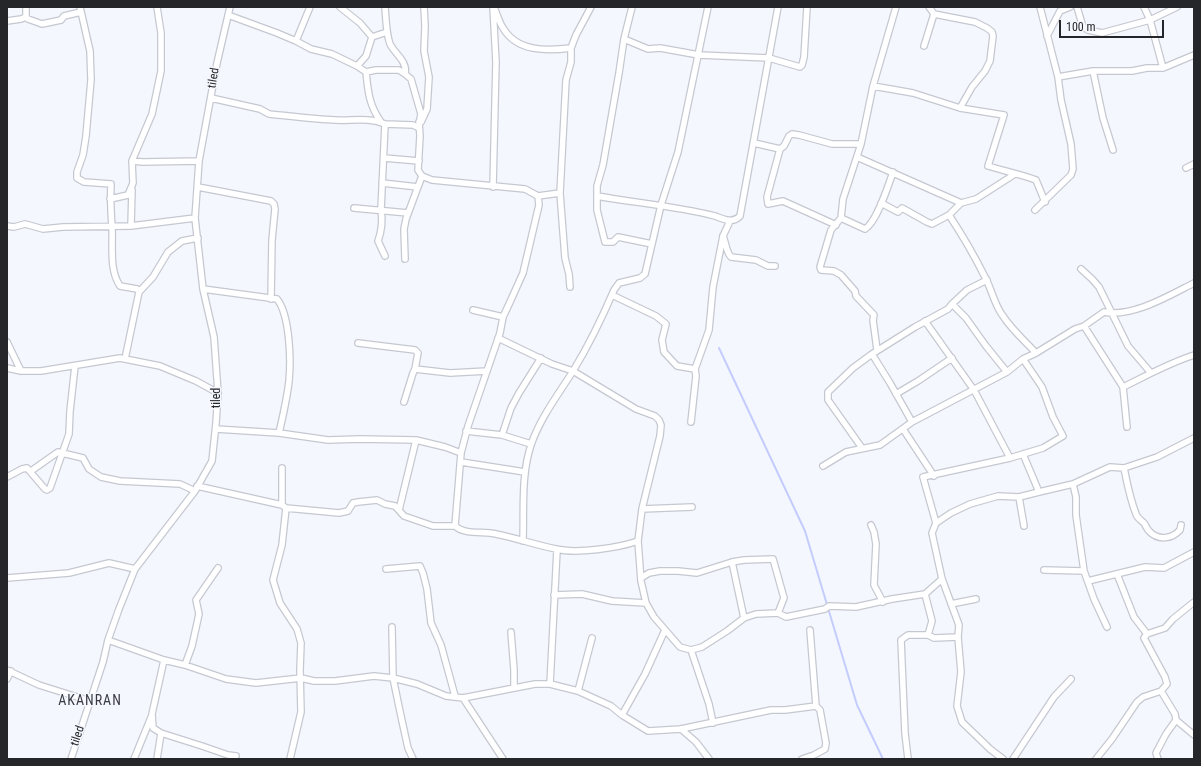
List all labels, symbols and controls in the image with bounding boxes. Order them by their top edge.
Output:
scale bar [1061,12,1166,38]
text: 100 m [1066,20,1096,34]
street label: tiled [205,67,223,89]
street label: tiled [210,388,224,408]
district label: AKANRAN [58,693,122,709]
street label: tiled [68,724,88,748]

